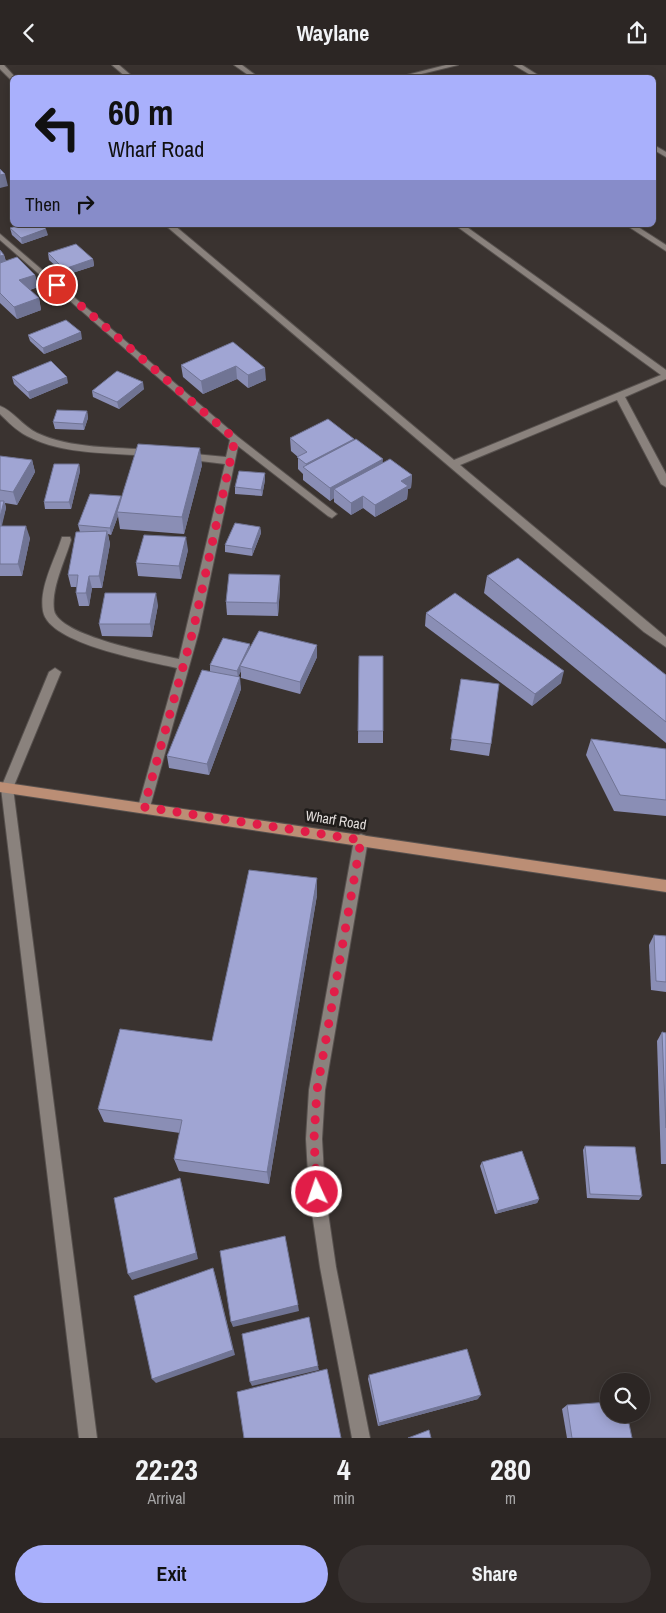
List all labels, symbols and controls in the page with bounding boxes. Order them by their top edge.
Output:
text: Waylane [297,18,369,48]
icon: back [15,19,43,47]
icon: share [623,19,651,47]
text: 60 m [108,89,173,136]
icon: left [25,95,90,160]
text: Wharf Road [108,134,204,164]
icon: right [71,190,99,218]
text: Then [25,191,61,217]
pin [36,264,78,306]
icon: arrive [43,271,71,299]
street label: Wharf Road [304,806,368,834]
position arrow [290,1165,342,1217]
map controls [600,1373,650,1423]
button: search [600,1373,650,1423]
text: 22:23 [135,1449,198,1489]
text: 4 [337,1449,351,1489]
text: 280 [490,1449,531,1489]
text: Arrival [148,1487,185,1509]
text: min [333,1487,355,1509]
text: m [505,1487,516,1509]
button: Exit [15,1545,328,1603]
button: Share [338,1545,651,1603]

